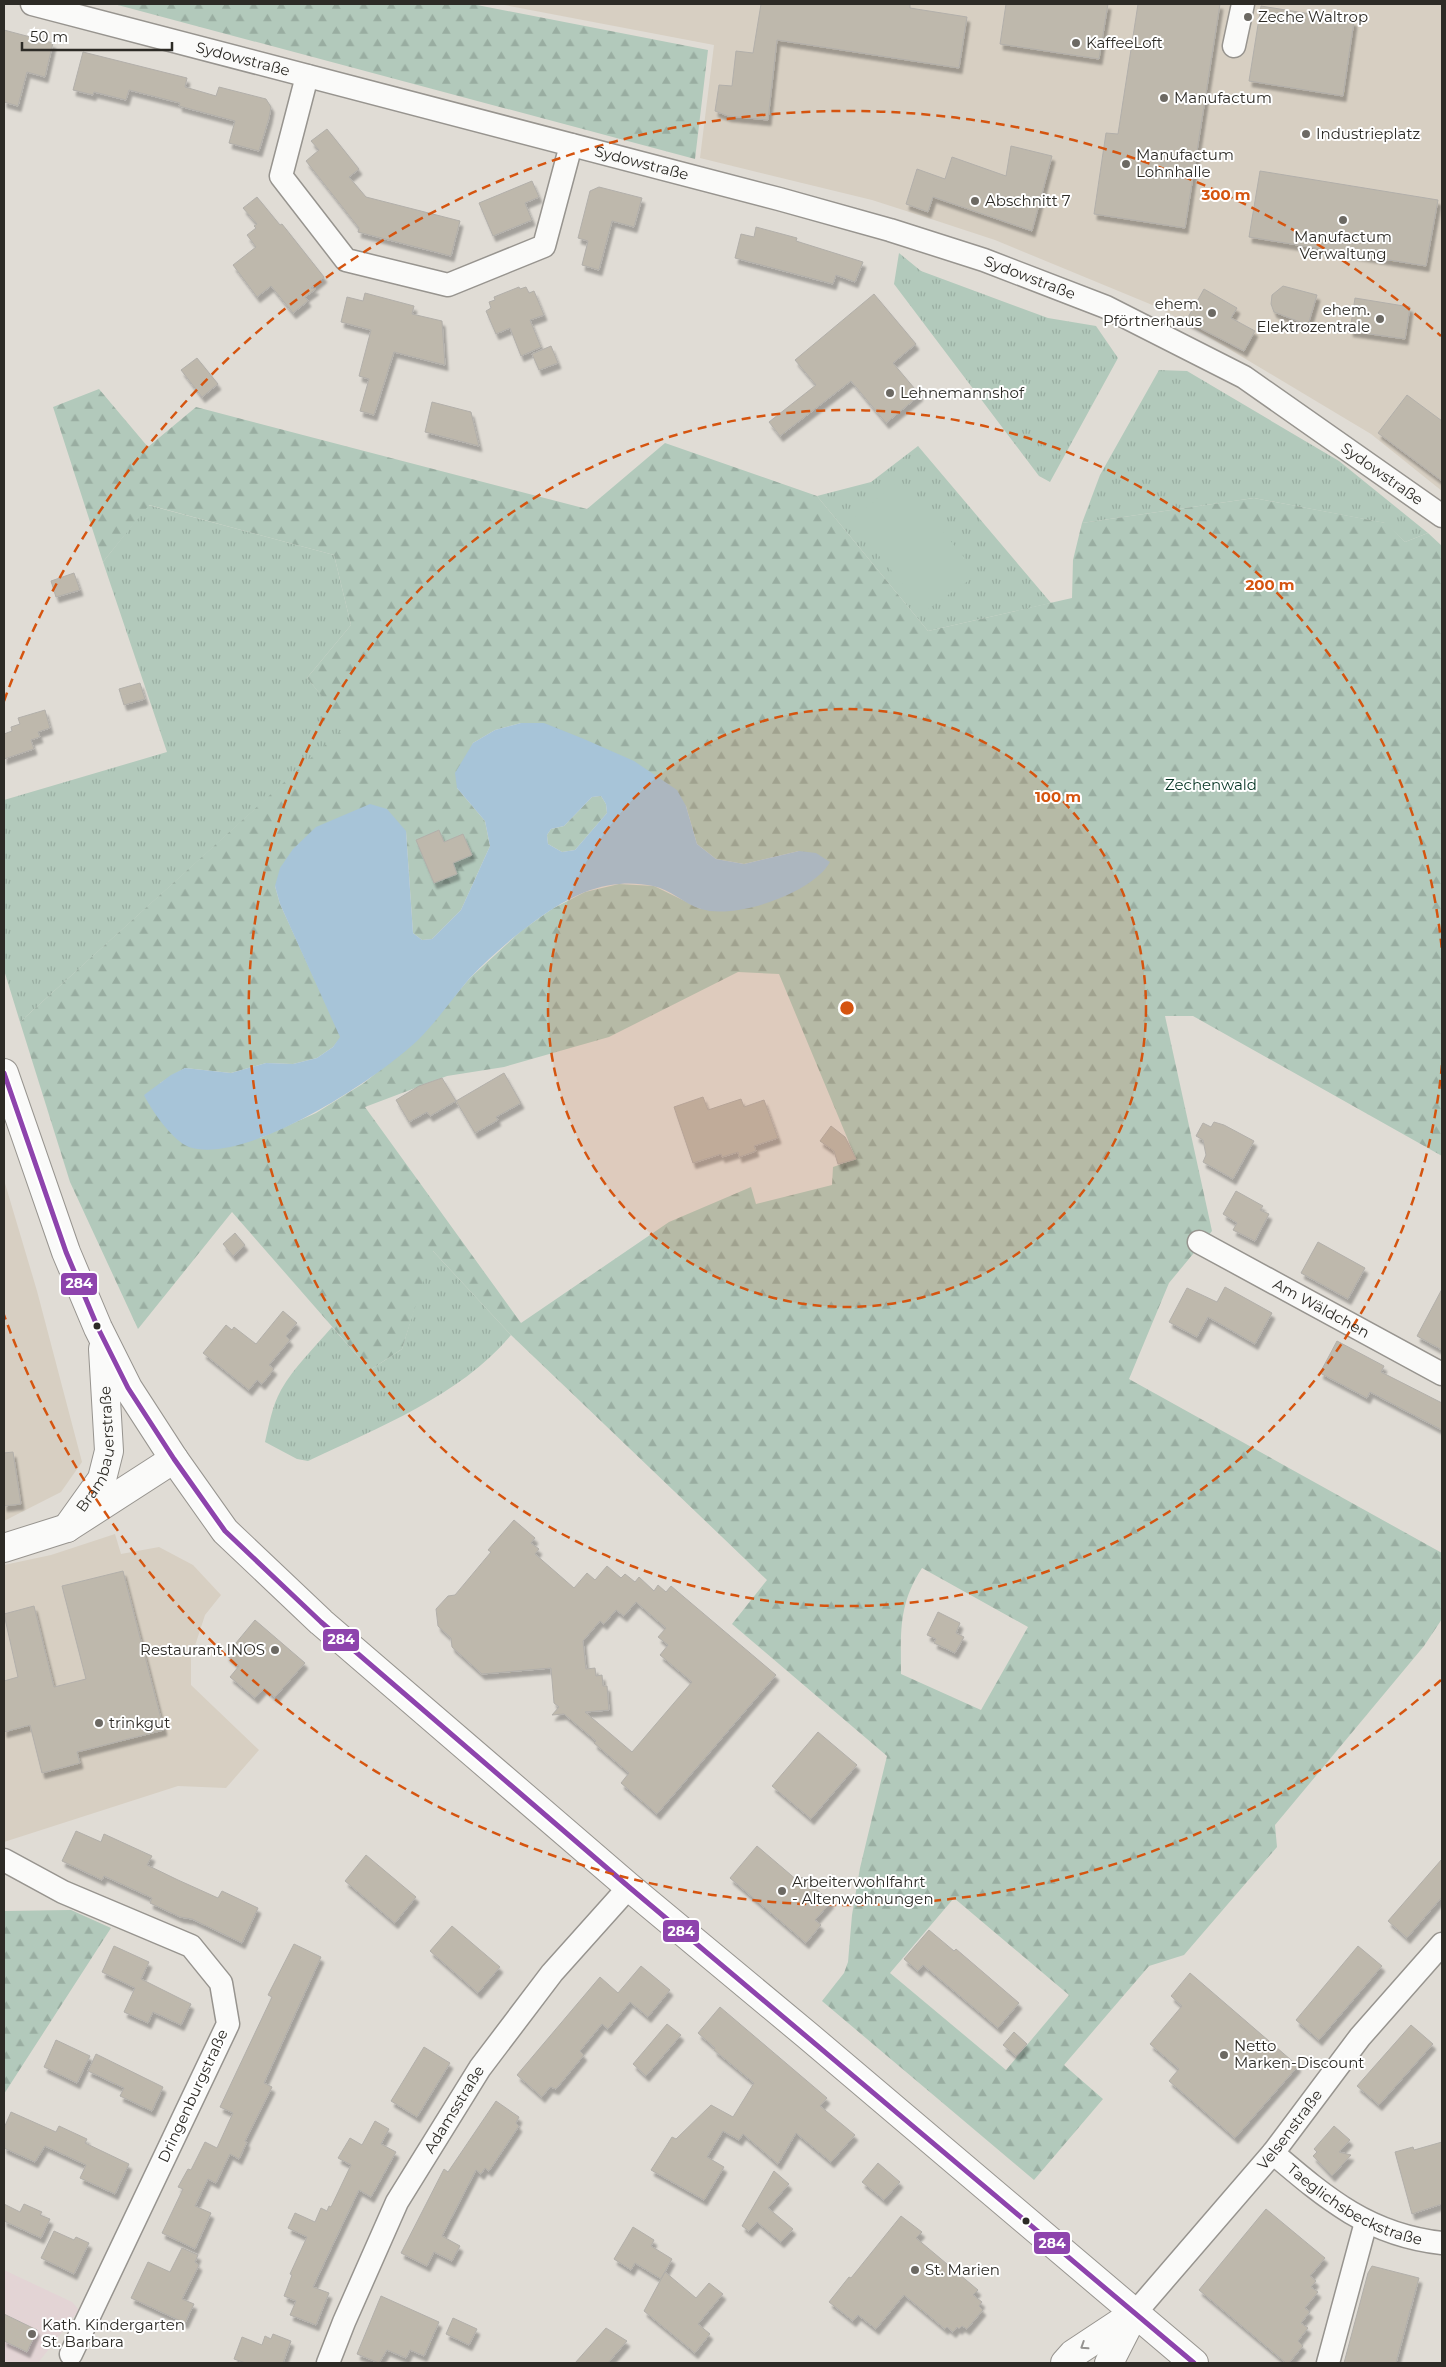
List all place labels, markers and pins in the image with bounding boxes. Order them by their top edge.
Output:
place label: Zeche Waltrop [1258,7,1368,26]
marker: Zeche Waltrop [1242,11,1254,23]
place label: KaffeeLoft [1086,33,1163,52]
marker: KaffeeLoft [1070,37,1082,49]
place label: Manufactum [1174,88,1272,107]
marker: Manufactum [1158,92,1170,104]
place label: Industrieplatz [1316,124,1420,143]
marker: Industrieplatz [1300,128,1312,140]
place label: Manufactum Lohnhalle [1136,145,1234,181]
marker: Manufactum Lohnhalle [1120,158,1132,170]
place label: Abschnitt 7 [985,191,1071,210]
marker: Abschnitt 7 [969,195,981,207]
marker: Manufactum Verwaltung [1337,214,1349,226]
place label: Manufactum Verwaltung [1294,227,1392,263]
place label: ehem. Pförtnerhaus [1103,294,1202,330]
place label: ehem. Elektrozentrale [1257,300,1370,336]
marker: ehem. Pförtnerhaus [1206,307,1218,319]
marker: ehem. Elektrozentrale [1374,313,1386,325]
place label: Lehnemannshof [900,383,1025,402]
marker: Lehnemannshof [884,387,896,399]
centre of rings [838,999,856,1017]
unlabelled marker [92,1321,102,1331]
place label: Restaurant INOS [140,1640,265,1659]
marker: Restaurant INOS [269,1644,281,1656]
place label: trinkgut [109,1713,170,1732]
marker: trinkgut [93,1717,105,1729]
place label: Arbeiterwohlfahrt - Altenwohnungen [792,1872,934,1908]
marker: Arbeiterwohlfahrt - Altenwohnungen [776,1885,788,1897]
place label: Netto Marken-Discount [1234,2036,1364,2072]
marker: Netto Marken-Discount [1218,2049,1230,2061]
unlabelled marker [1021,2216,1031,2226]
place label: St. Marien [925,2260,1000,2279]
marker: St. Marien [909,2264,921,2276]
place label: Kath. Kindergarten St. Barbara [42,2315,185,2351]
marker: Kath. Kindergarten St. Barbara [26,2328,38,2340]

